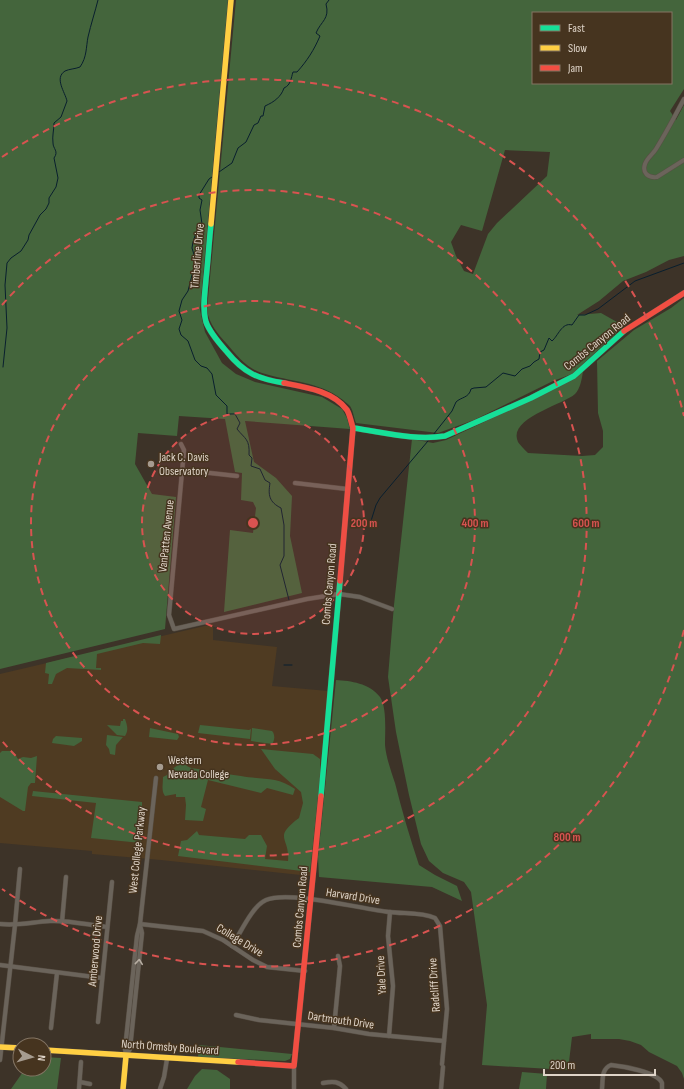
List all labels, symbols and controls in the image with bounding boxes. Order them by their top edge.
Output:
legend [532,12,672,84]
text: Fast [568,21,585,36]
text: Slow [568,41,587,56]
text: Jam [567,61,583,76]
street label: Timberline Drive [187,223,208,289]
street label: Combs Canyon Road [561,311,634,374]
place label: Jack C. Davis Observatory [158,450,209,479]
marker: Jack C. Davis Observatory [146,459,156,469]
street label: VanPatten Avenue [155,499,178,573]
centre of rings [246,516,260,530]
text: 200 m [351,516,377,531]
text: 400 m [462,516,488,531]
text: 600 m [573,516,599,531]
street label: Combs Canyon Road [318,543,341,625]
place label: Western Nevada College [168,753,229,782]
marker: Western Nevada College [155,762,165,772]
street label: West College Parkway [125,806,150,894]
text: 800 m [554,830,580,845]
street label: Combs Canyon Road [289,866,312,948]
street label: Harvard Drive [325,885,381,908]
street label: Amberwood Drive [85,915,106,988]
street label: College Drive [213,921,266,960]
street label: Yale Drive [373,955,390,995]
street label: Radcliff Drive [425,957,444,1013]
one-way arrow [134,959,143,965]
street label: Dartmouth Drive [307,1008,375,1033]
north arrow [12,1037,52,1077]
street label: North Ormsby Boulevard [121,1037,219,1058]
scale bar [544,1051,655,1077]
text: N [35,1054,48,1062]
text: 200 m [550,1058,576,1073]

